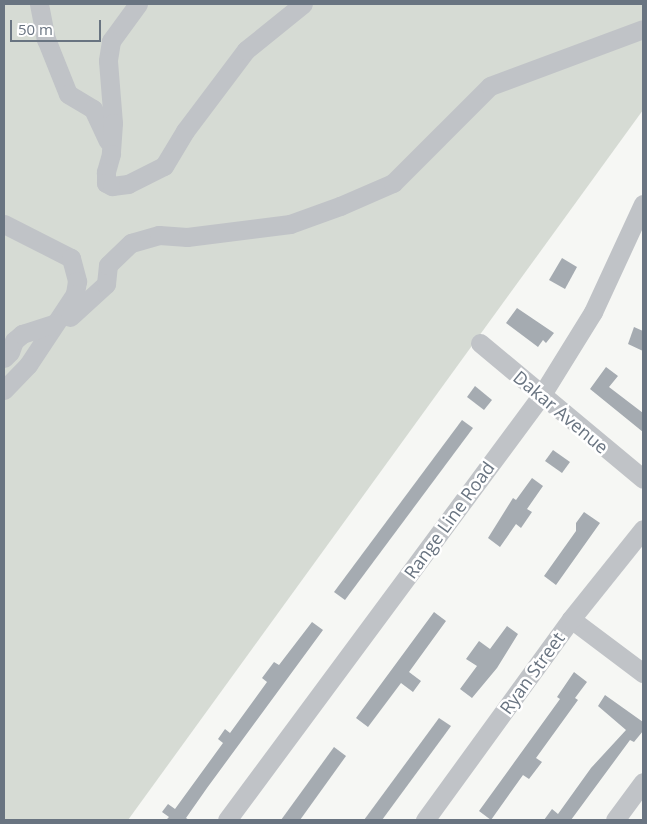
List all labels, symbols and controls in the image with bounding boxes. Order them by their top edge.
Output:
scale bar [12,10,104,42]
text: 50 m [18,19,53,39]
street label: Dakar Avenue [509,366,613,458]
street label: Range Line Road [399,457,499,583]
street label: Ryan Street [495,628,569,718]

